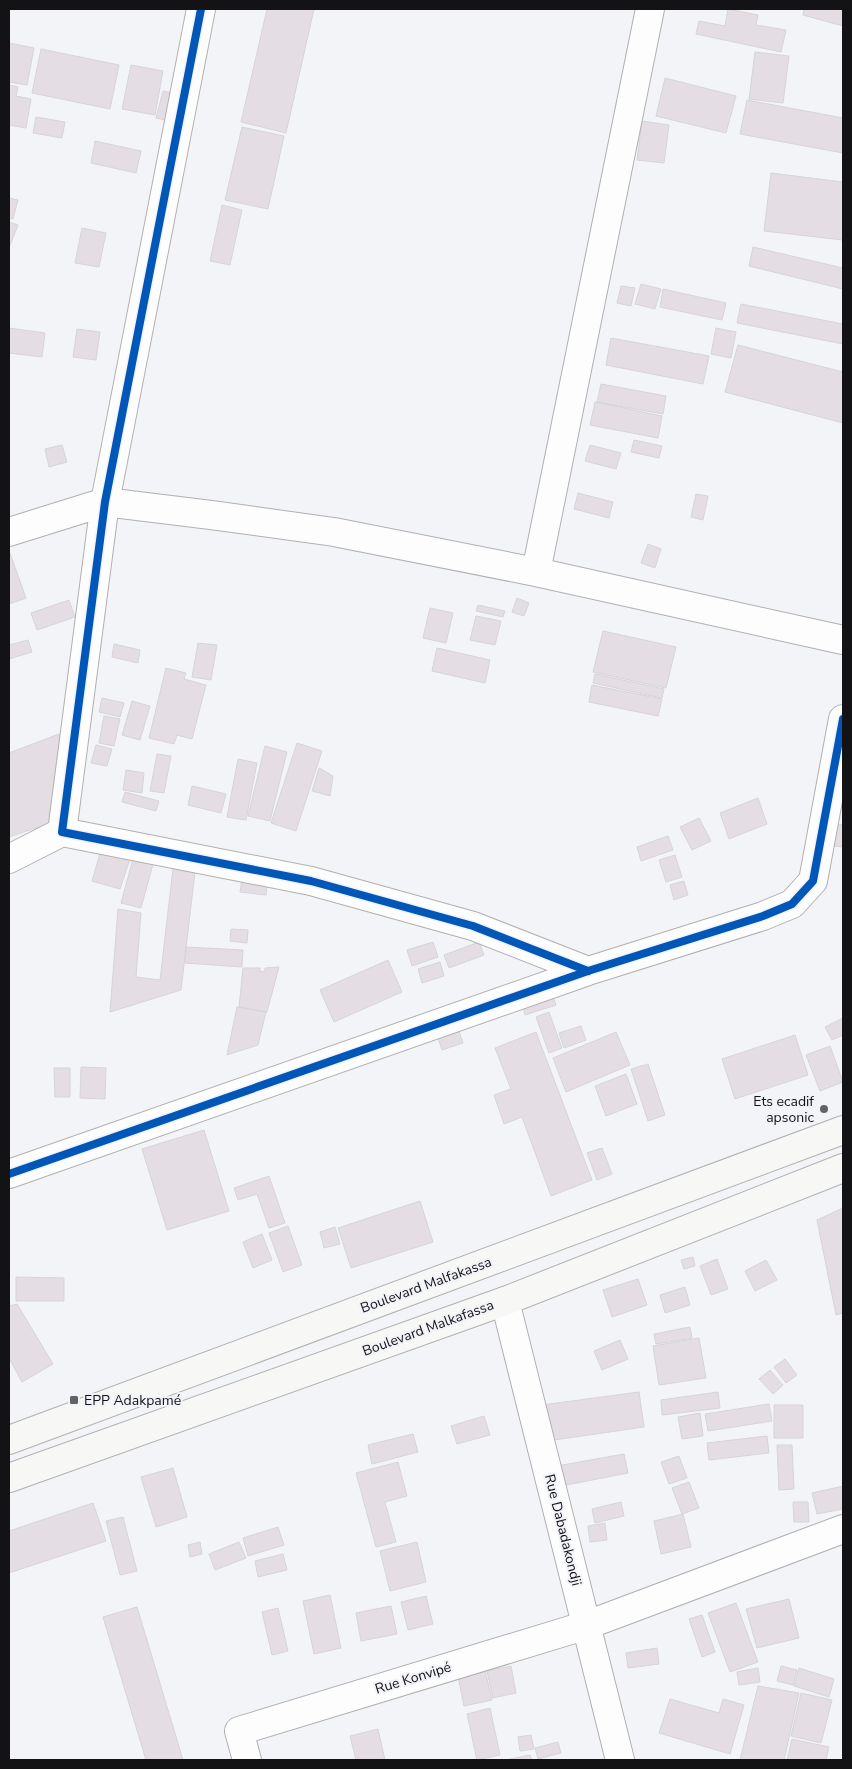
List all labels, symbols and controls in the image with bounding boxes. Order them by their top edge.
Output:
place label: Ets ecadif apsonic [753,1092,815,1127]
marker: Ets ecadif apsonic [818,1103,830,1115]
street label: Boulevard Malfakassa [358,1252,494,1318]
street label: Boulevard Malkafassa [360,1295,496,1361]
place label: EPP Adakpamé [84,1391,181,1410]
marker: EPP Adakpamé [68,1394,80,1406]
street label: Rue Dabadakondji [540,1472,586,1588]
street label: Rue Konvipé [373,1657,453,1699]

